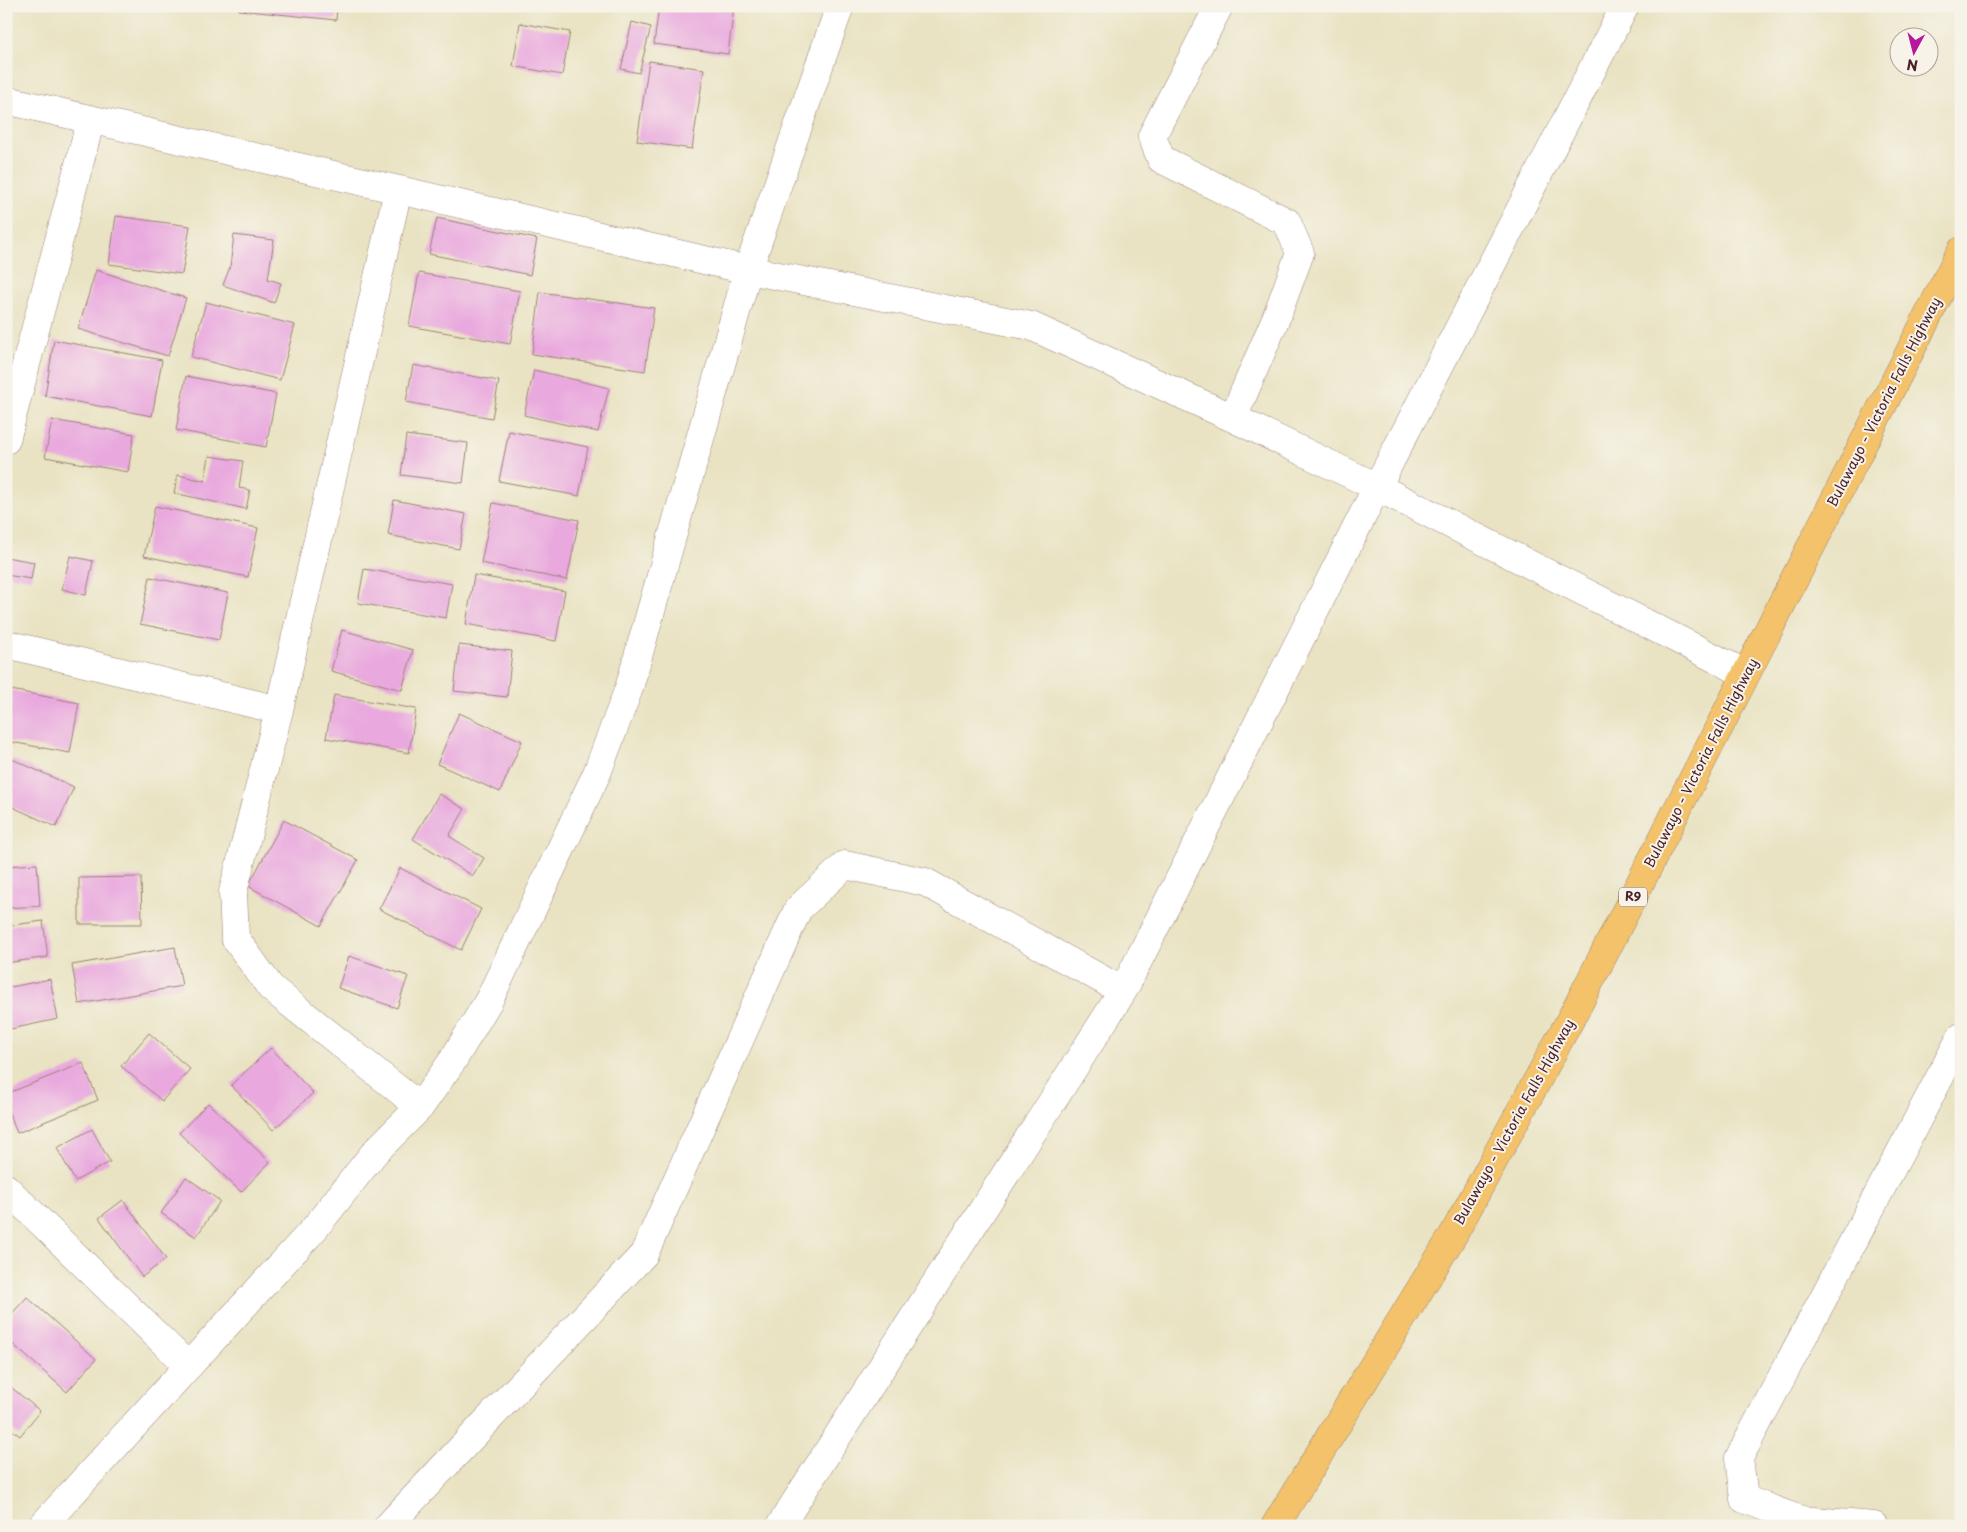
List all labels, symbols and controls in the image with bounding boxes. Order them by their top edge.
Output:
north arrow [1890,28,1940,78]
text: N [1906,54,1919,76]
street label: Bulawayo - Victoria Falls Highway [1821,293,1946,510]
street label: Bulawayo - Victoria Falls Highway [1638,654,1763,871]
road number: R9 [1619,888,1647,906]
street label: Bulawayo - Victoria Falls Highway [1448,1015,1579,1229]

